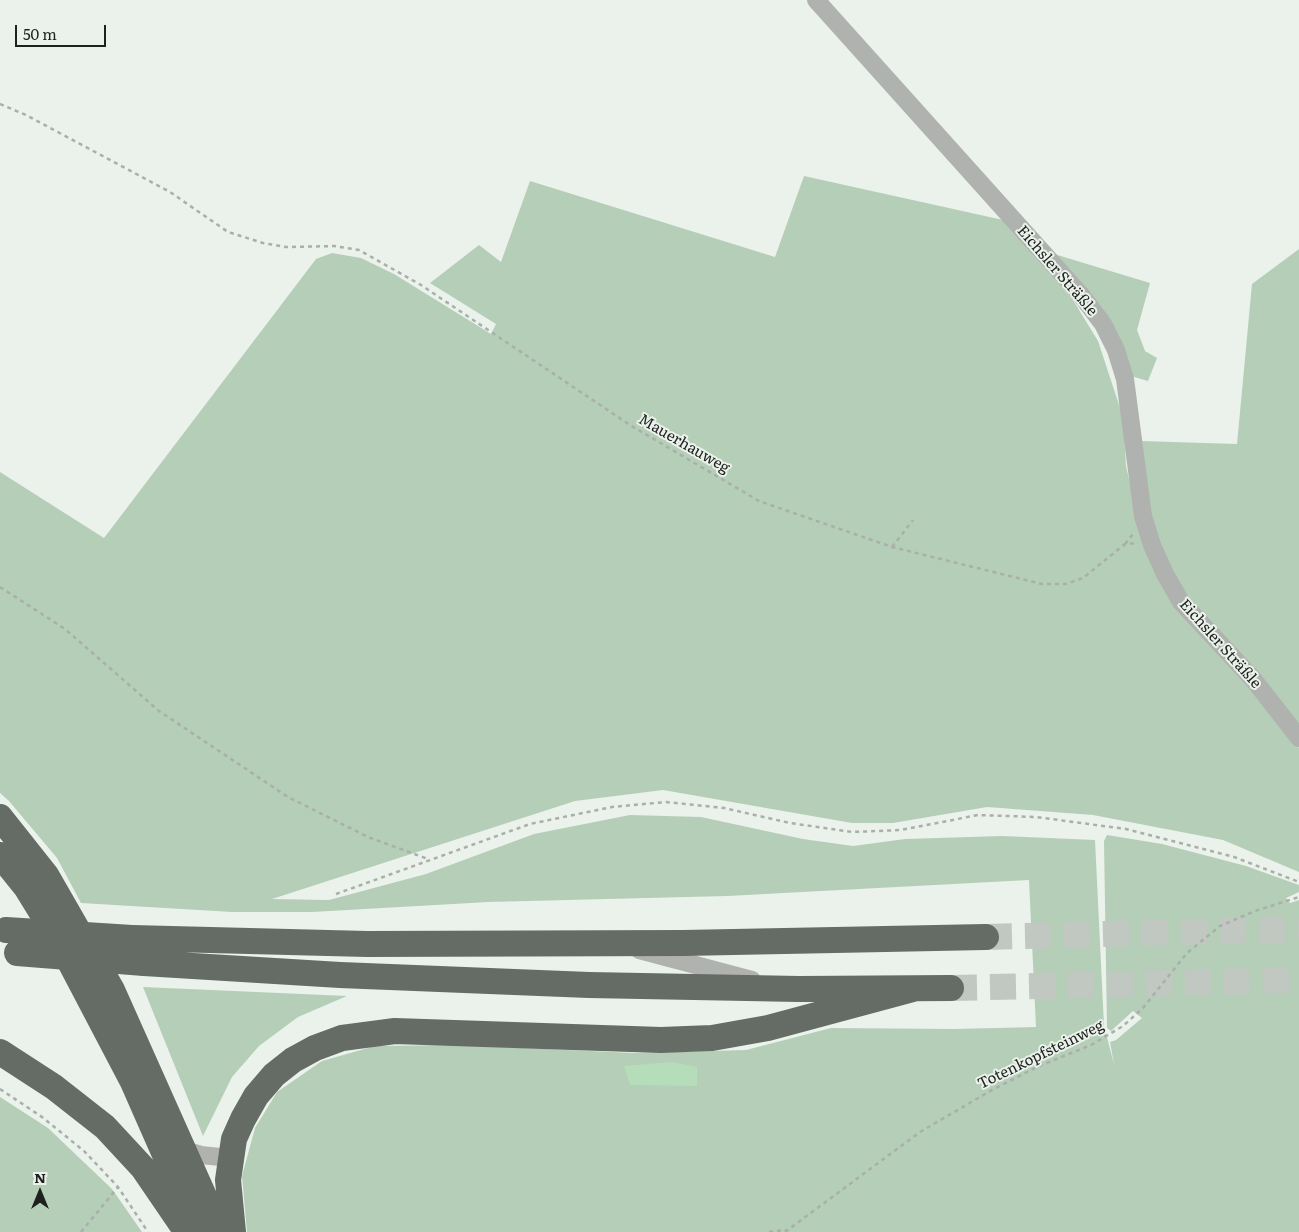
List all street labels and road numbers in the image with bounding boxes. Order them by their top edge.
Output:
street label: Eichsler Sträßle [1013,222,1101,320]
street label: Mauerhauweg [635,411,733,477]
street label: Eichsler Sträßle [1175,596,1265,692]
street label: Totenkopfsteinweg [975,1017,1107,1093]

